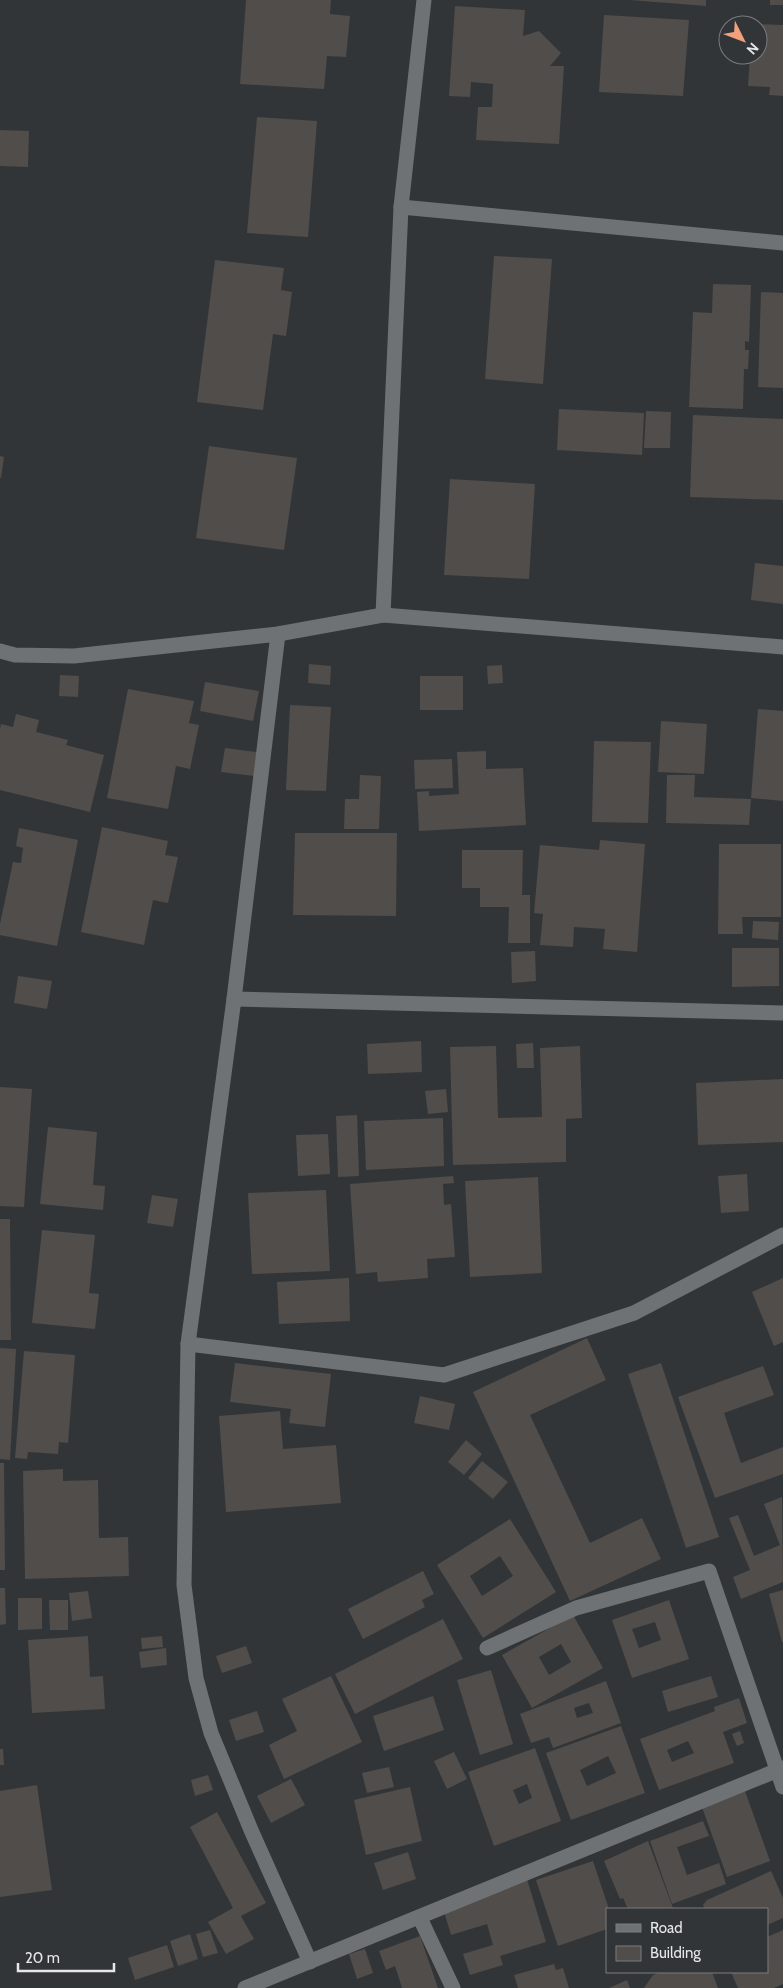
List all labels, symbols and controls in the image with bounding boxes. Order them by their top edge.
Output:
north arrow [718,15,768,65]
text: N [743,39,763,58]
legend [606,1908,768,1973]
text: Road [650,1919,683,1937]
scale bar [18,1940,114,1972]
text: Building [650,1944,701,1962]
text: 20 m [25,1949,60,1967]

